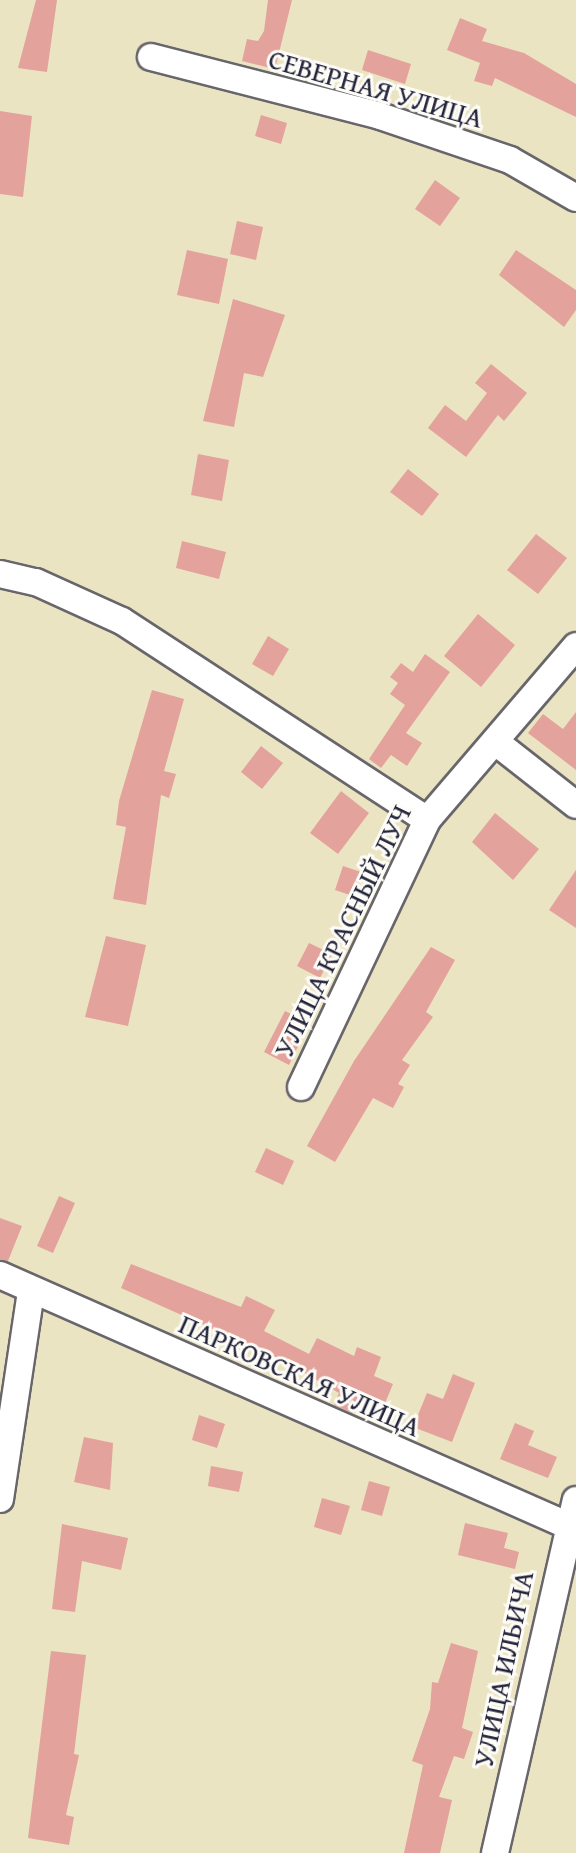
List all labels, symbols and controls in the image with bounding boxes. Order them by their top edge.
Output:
street label: СЕВЕРНАЯ УЛИЦА [265,41,487,135]
street label: УЛИЦА КРАСНЫЙ ЛУЧ [266,799,418,1063]
street label: ПАРКОВСКАЯ УЛИЦА [174,1307,426,1443]
street label: УЛИЦА ИЛЬИЧА [466,1568,540,1770]

